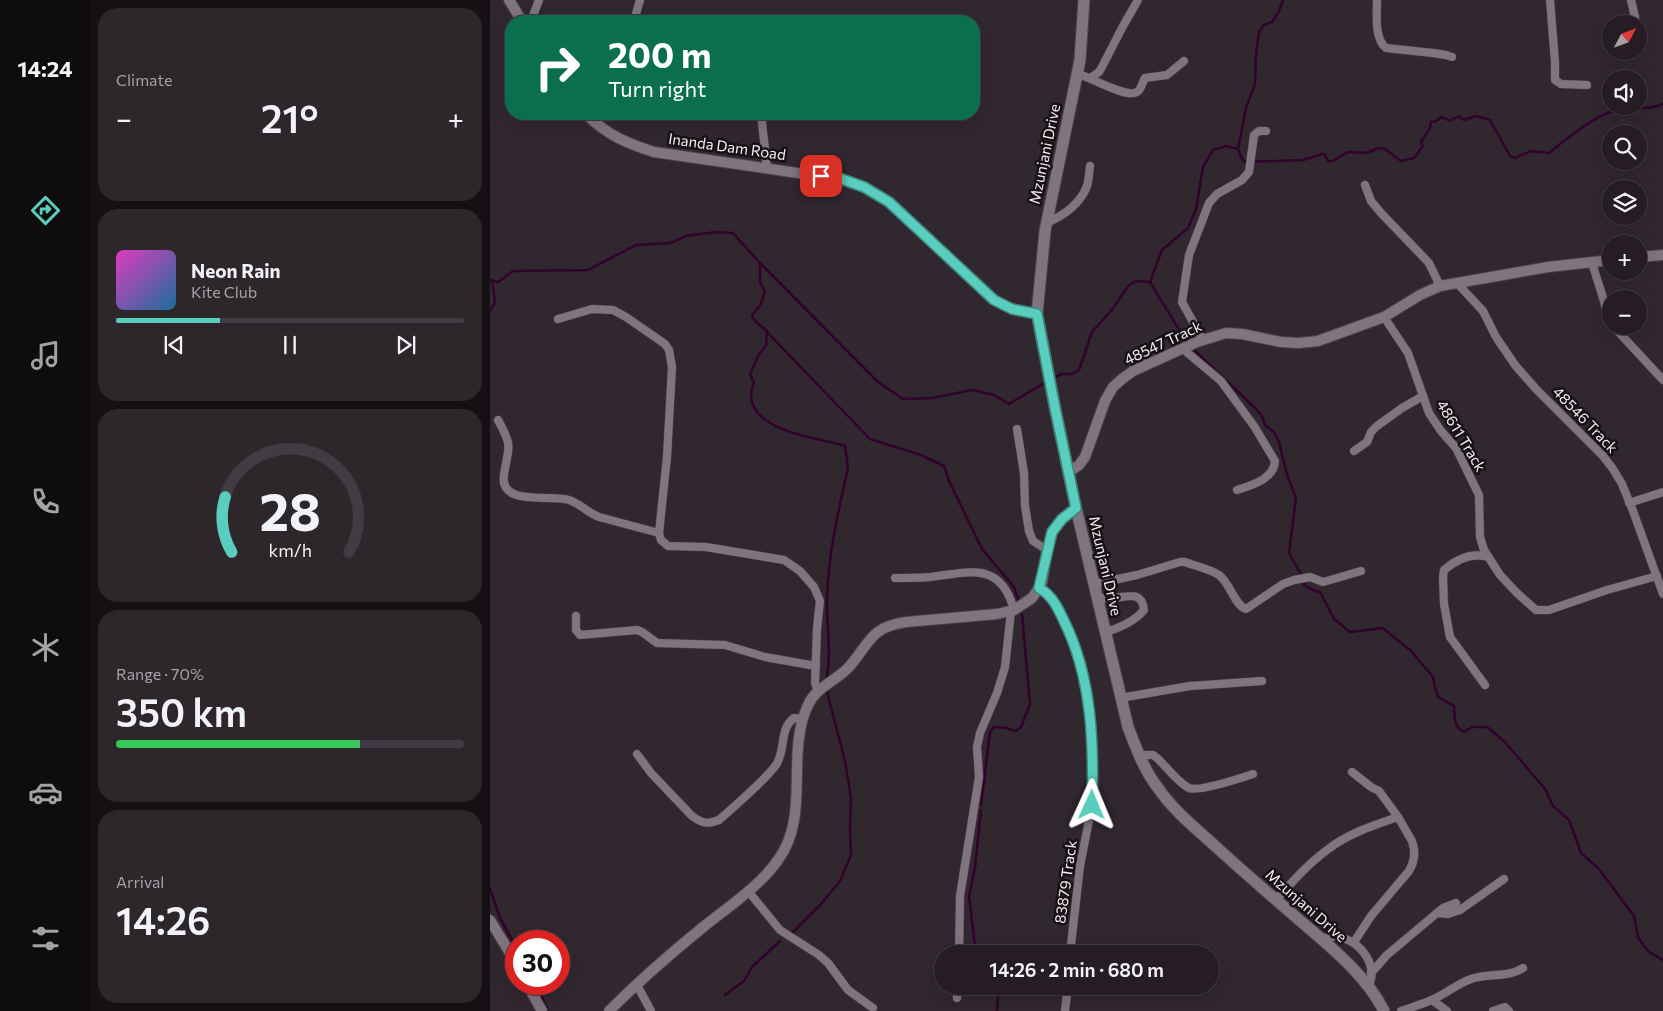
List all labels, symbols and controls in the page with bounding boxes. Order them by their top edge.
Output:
north arrow [1602,15,1648,60]
map controls [1602,15,1647,335]
text: 200 m [608,32,711,75]
icon: right [525,35,590,100]
text: 14:24 [18,55,72,82]
text: Climate [116,70,172,89]
button: sound [1602,70,1647,115]
text: Turn right [608,75,706,102]
text: 21° [261,94,318,141]
text: − [116,101,132,135]
text: + [448,101,464,135]
street label: Mzunjani Drive [1025,102,1063,206]
button: search [1602,125,1647,170]
street label: Inanda Dam Road [667,129,787,163]
pin [800,155,842,197]
icon: arrive [807,162,835,190]
button: layers [1602,180,1647,225]
icon: directions [28,193,63,228]
button: + [1602,235,1647,280]
text: Neon Rain [191,259,281,282]
text: Kite Club [191,282,257,301]
button: − [1602,290,1647,335]
street label: 48547 Track [1121,316,1204,368]
icon: previous [160,331,188,359]
icon: pause [276,331,304,359]
icon: next [392,331,420,359]
icon: music [28,338,63,373]
street label: 48546 Track [1550,382,1622,456]
street label: 48611 Track [1433,396,1490,475]
text: 28 [259,478,321,542]
icon: phone [28,484,63,519]
street label: Mzunjani Drive [1086,514,1126,618]
text: km/h [268,539,312,561]
icon: climate [28,630,63,665]
text: Range · 70% [116,664,204,683]
text: 350 km [116,688,247,735]
icon: car [28,775,63,810]
position arrow [1065,778,1117,830]
street label: 83879 Track [1050,839,1080,925]
street label: Mzunjani Drive [1262,865,1351,946]
text: Arrival [116,872,164,891]
text: 14:26 [116,896,210,943]
icon: filters [28,921,63,956]
speed limit sign: 30 [505,930,570,995]
text: 14:26 · 2 min · 680 m [989,958,1164,981]

